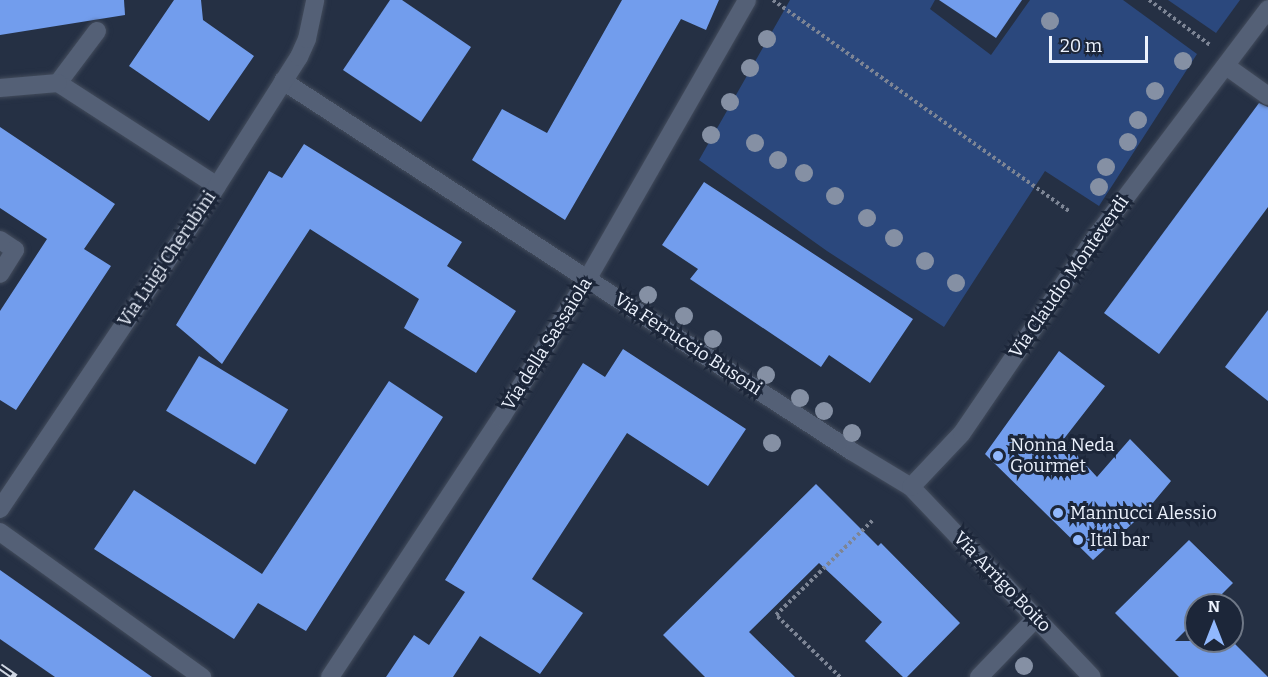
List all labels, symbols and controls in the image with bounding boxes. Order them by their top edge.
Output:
scale bar [1052,24,1151,62]
text: 20 m [1060,35,1102,57]
street label: Via Luigi Cherubini [114,187,220,331]
street label: Via Claudio Monteverdi [1005,192,1133,362]
street label: Via della Sassaiola [498,274,596,414]
street label: Via Ferruccio Busoni [610,288,766,400]
place label: Nonna Neda Gourmet [1010,435,1115,478]
marker: Nonna Neda Gourmet [991,449,1005,463]
place label: Mannucci Alessio [1070,502,1217,524]
marker: Mannucci Alessio [1051,506,1065,520]
street label: Via Arrigo Boito [949,527,1055,637]
place label: Ital bar [1090,529,1150,551]
marker: Ital bar [1071,533,1085,547]
north arrow [1184,593,1244,653]
text: N [1208,597,1220,616]

